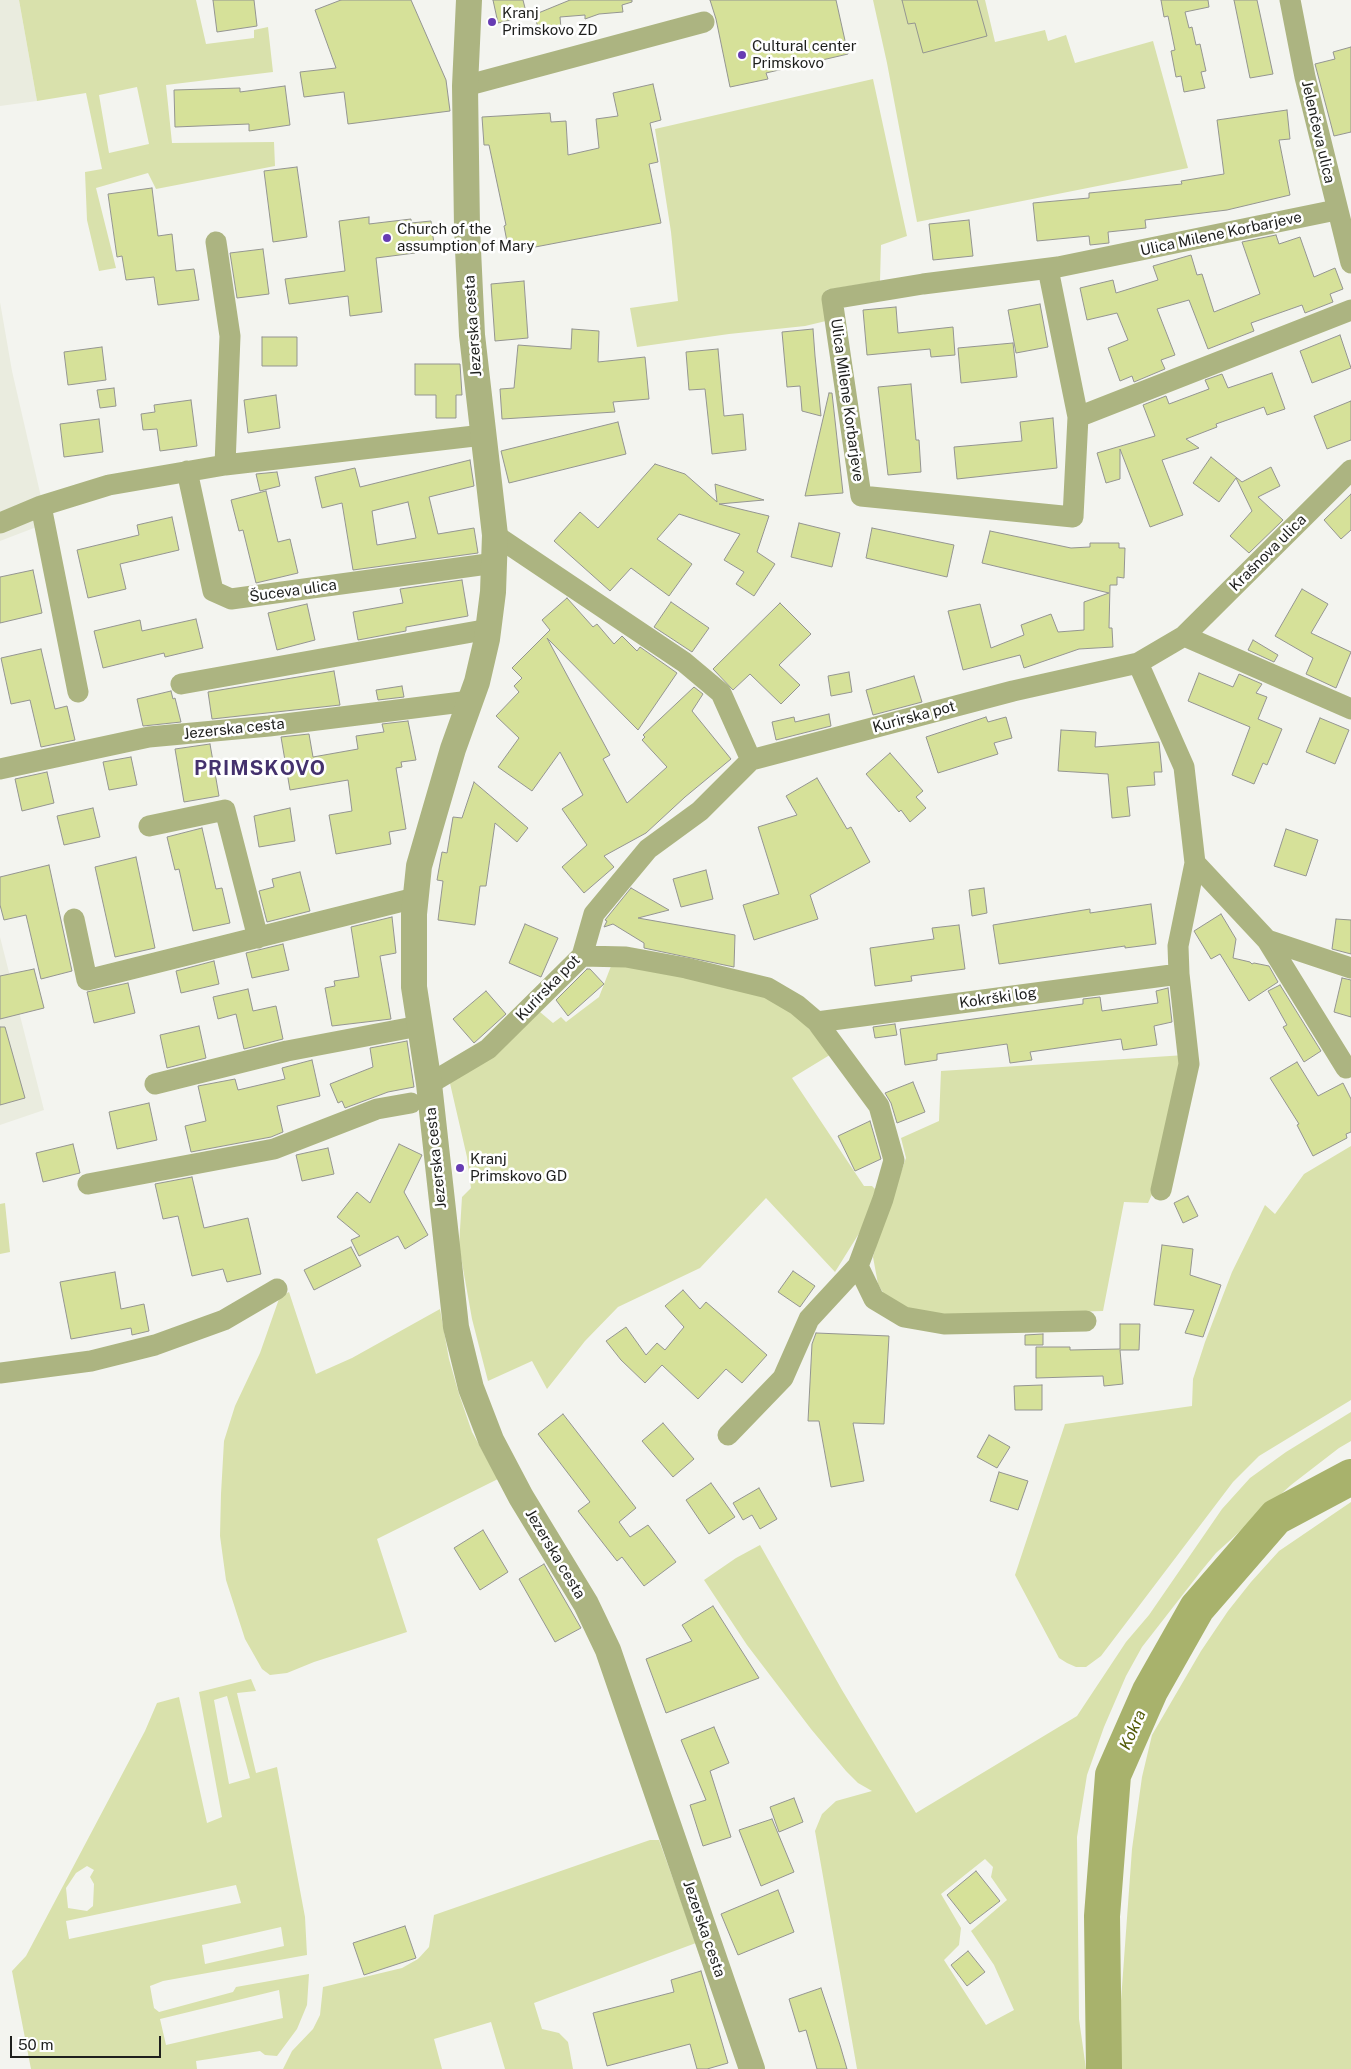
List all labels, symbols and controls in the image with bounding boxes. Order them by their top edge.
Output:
place label: Kranj Primskovo ZD [502,4,598,39]
marker: Kranj Primskovo ZD [486,16,498,28]
place label: Cultural center Primskovo [752,37,857,72]
marker: Cultural center Primskovo [736,49,748,61]
street label: Jelenčeva ulica [1297,79,1339,185]
street label: Ulica Milene Korbarjeve [1139,208,1303,260]
place label: Church of the assumption of Mary [397,220,534,255]
marker: Church of the assumption of Mary [381,232,393,244]
street label: Jezerska cesta [460,275,486,377]
street label: Ulica Milene Korbarjeve [827,317,867,483]
street label: Krašnova ulica [1226,511,1310,595]
street label: Šuceva ulica [248,576,338,606]
street label: Kurirska pot [871,697,957,737]
street label: Jezerska cesta [183,715,285,743]
district label: PRIMSKOVO [193,757,327,781]
street label: Kurirska pot [512,951,584,1025]
street label: Kokrški log [958,984,1038,1012]
street label: Jezerska cesta [422,1107,450,1209]
place label: Kranj Primskovo GD [470,1150,567,1185]
marker: Kranj Primskovo GD [454,1162,466,1174]
street label: Jezerska cesta [521,1506,589,1602]
water label: Kokra [1116,1707,1150,1753]
street label: Jezerska cesta [679,1878,729,1980]
scale bar [12,2026,164,2058]
text: 50 m [18,2036,53,2053]

